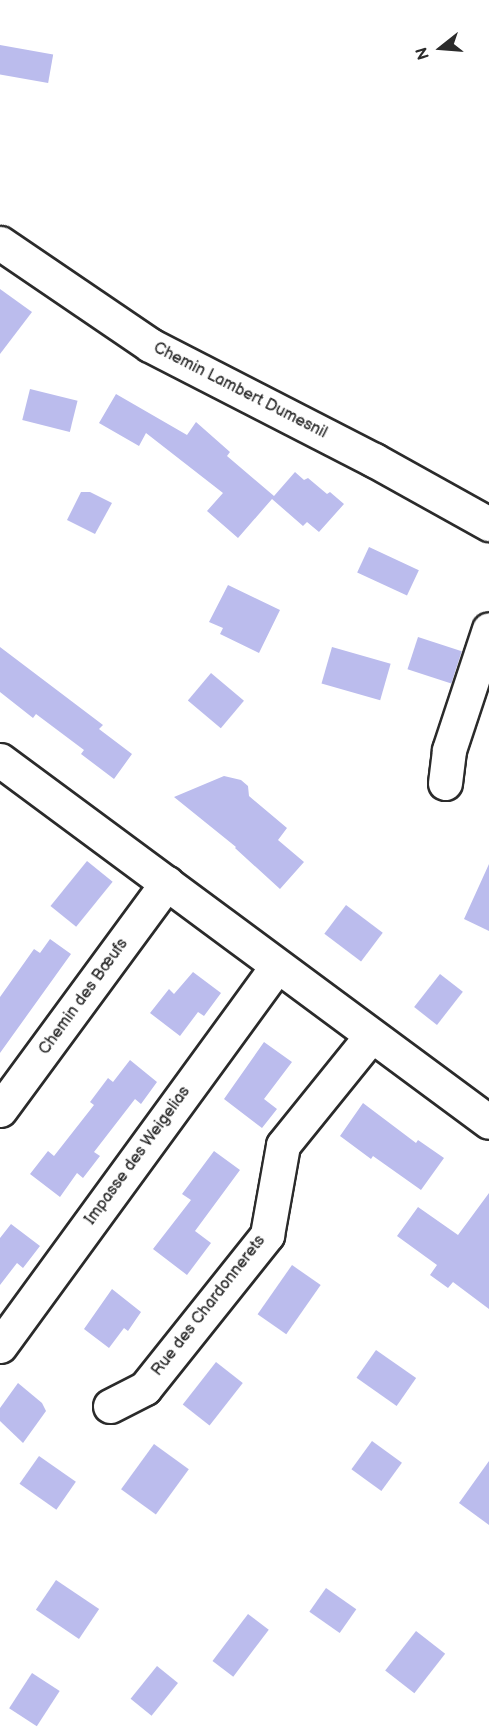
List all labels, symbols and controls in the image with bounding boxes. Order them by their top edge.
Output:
north arrow [411,18,471,78]
text: N [412,45,434,62]
street label: Chemin Lambert Dumesnil [150,339,330,443]
street label: Chemin des Bœufs [35,935,133,1059]
street label: Impasse des Weigelias [81,1083,195,1229]
street label: Rue des Chardonnerets [148,1232,270,1380]

